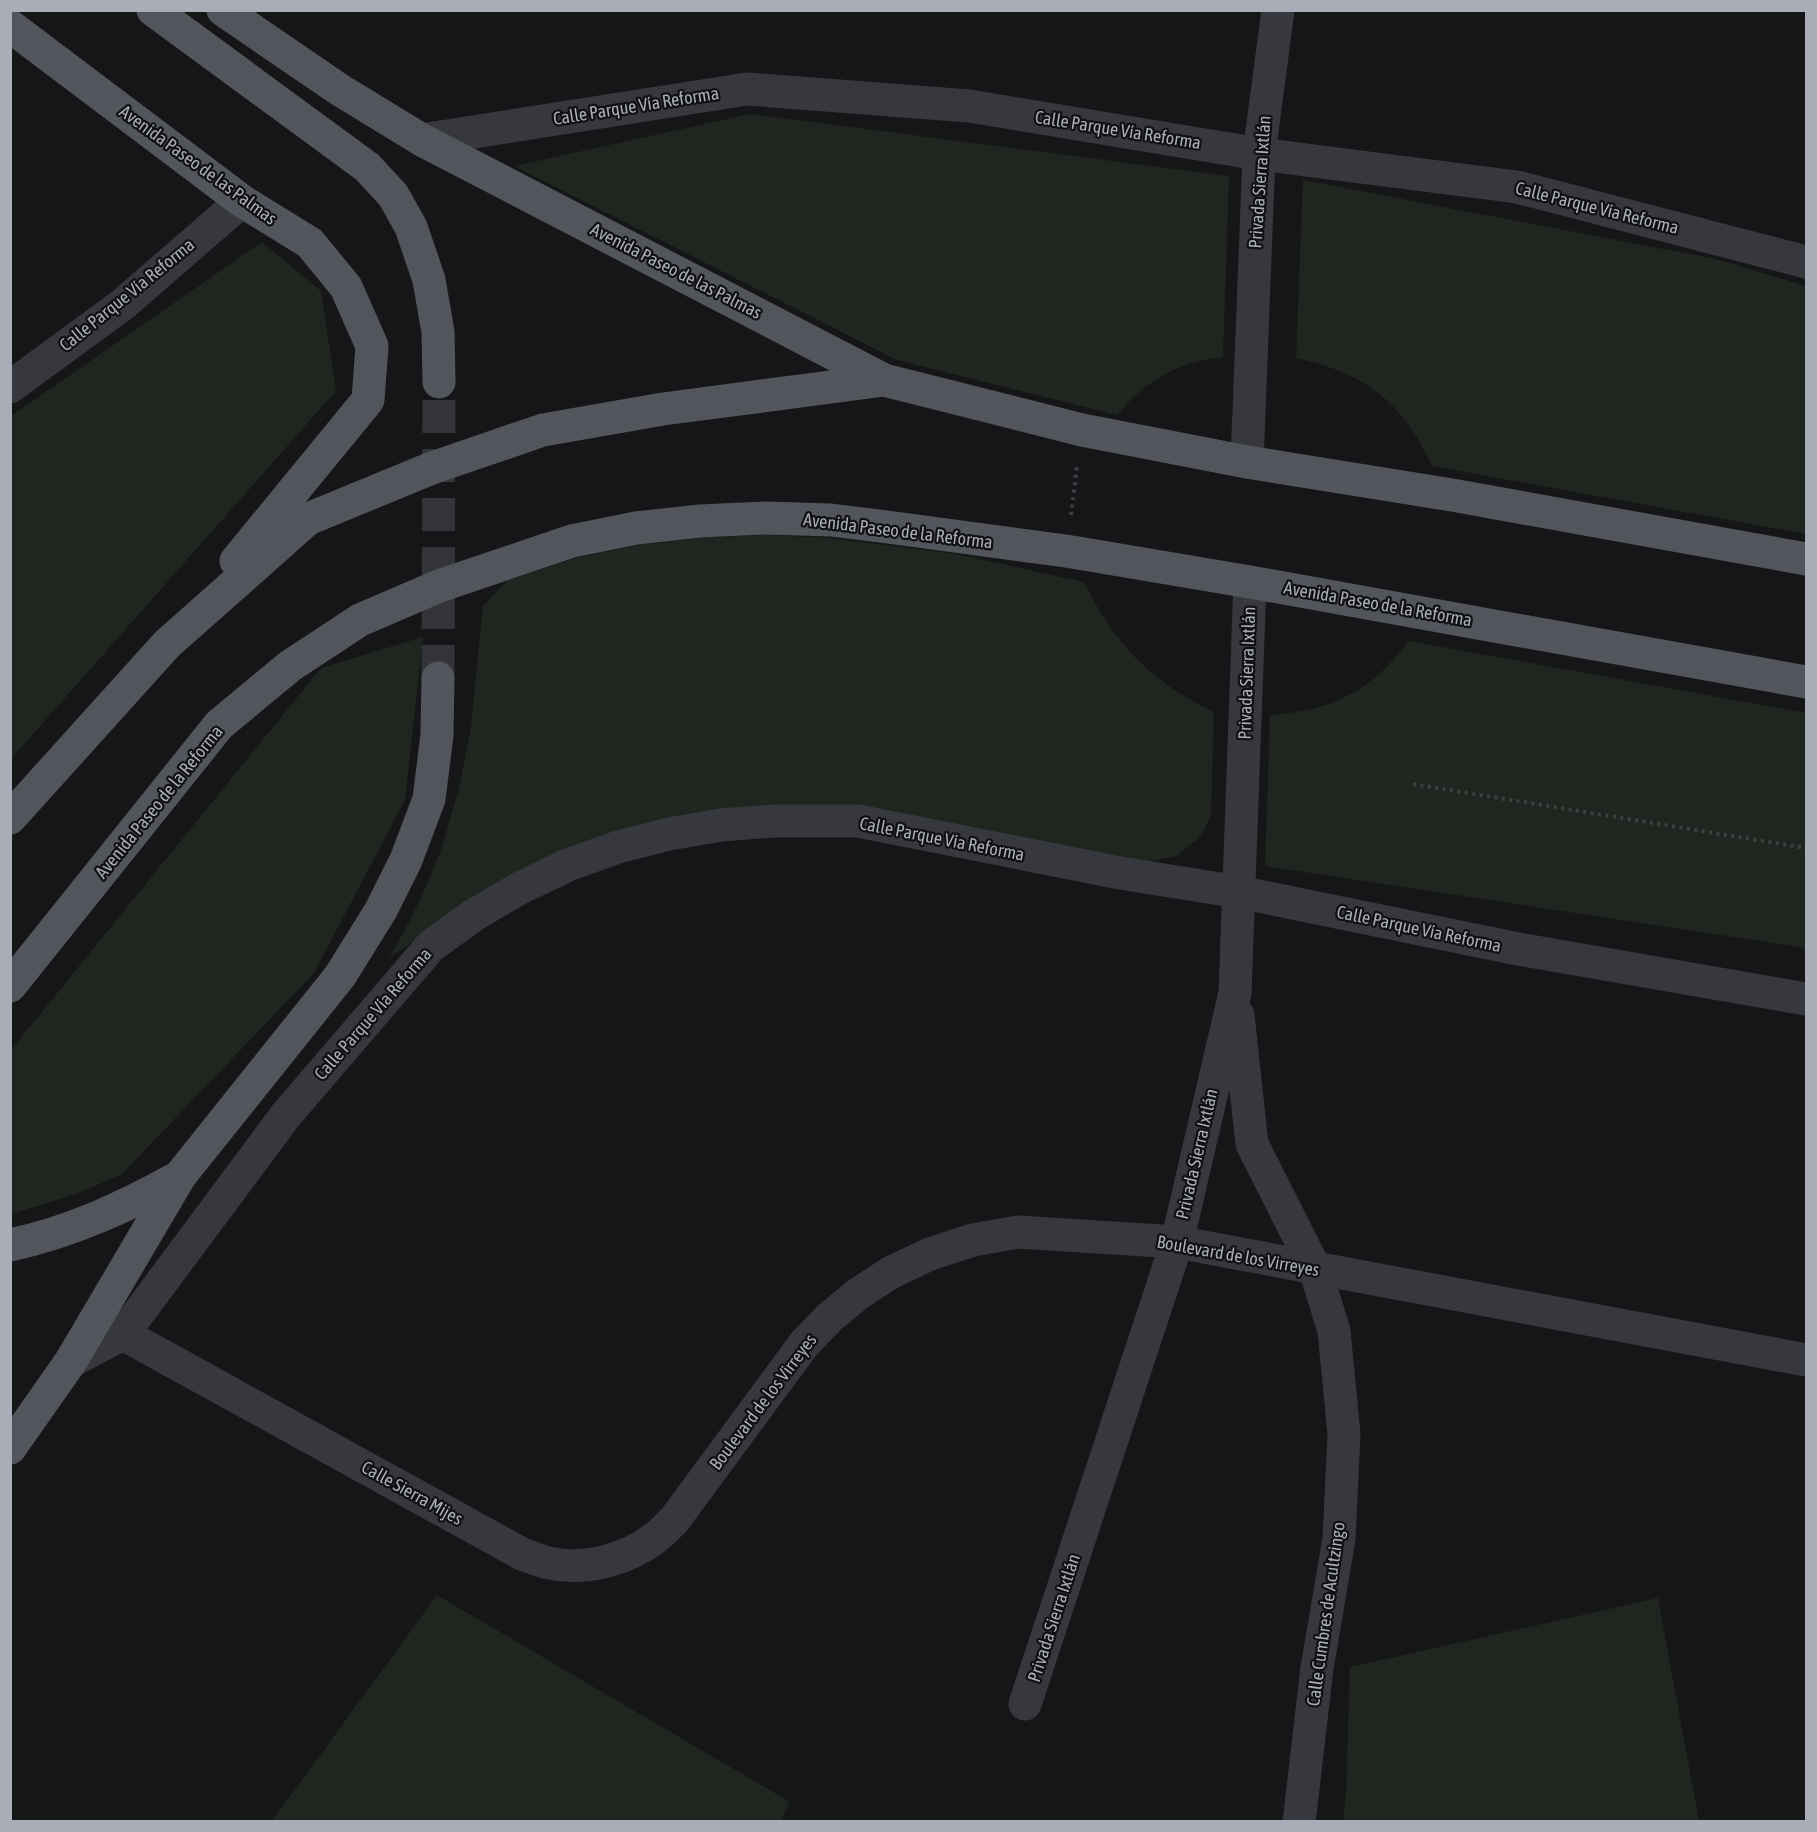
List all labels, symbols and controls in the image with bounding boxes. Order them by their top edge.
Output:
street label: Calle Parque Vía Reforma [552,82,720,129]
street label: Avenida Paseo de las Palmas [116,101,281,229]
street label: Calle Parque Vía Reforma [1034,106,1202,153]
street label: Privada Sierra Ixtlán [1244,115,1275,249]
street label: Calle Parque Vía Reforma [1513,177,1681,238]
street label: Avenida Paseo de las Palmas [587,218,765,323]
street label: Calle Parque Vía Reforma [55,234,198,355]
street label: Avenida Paseo de la Reforma [802,508,994,553]
street label: Avenida Paseo de la Reforma [1282,577,1474,630]
street label: Privada Sierra Ixtlán [1234,606,1259,740]
street label: Avenida Paseo de la Reforma [90,721,227,882]
street label: Calle Parque Vía Reforma [858,812,1026,865]
street label: Calle Parque Vía Reforma [1335,901,1503,956]
street label: Calle Parque Vía Reforma [310,944,435,1084]
street label: Privada Sierra Ixtlán [1171,1087,1222,1221]
street label: Boulevard de los Virreyes [1155,1231,1321,1280]
street label: Boulevard de los Virreyes [705,1330,821,1474]
street label: Calle Sierra Mijes [358,1456,466,1529]
street label: Calle Cumbres de Acultzingo [1302,1521,1349,1707]
street label: Privada Sierra Ixtlán [1023,1551,1084,1684]

